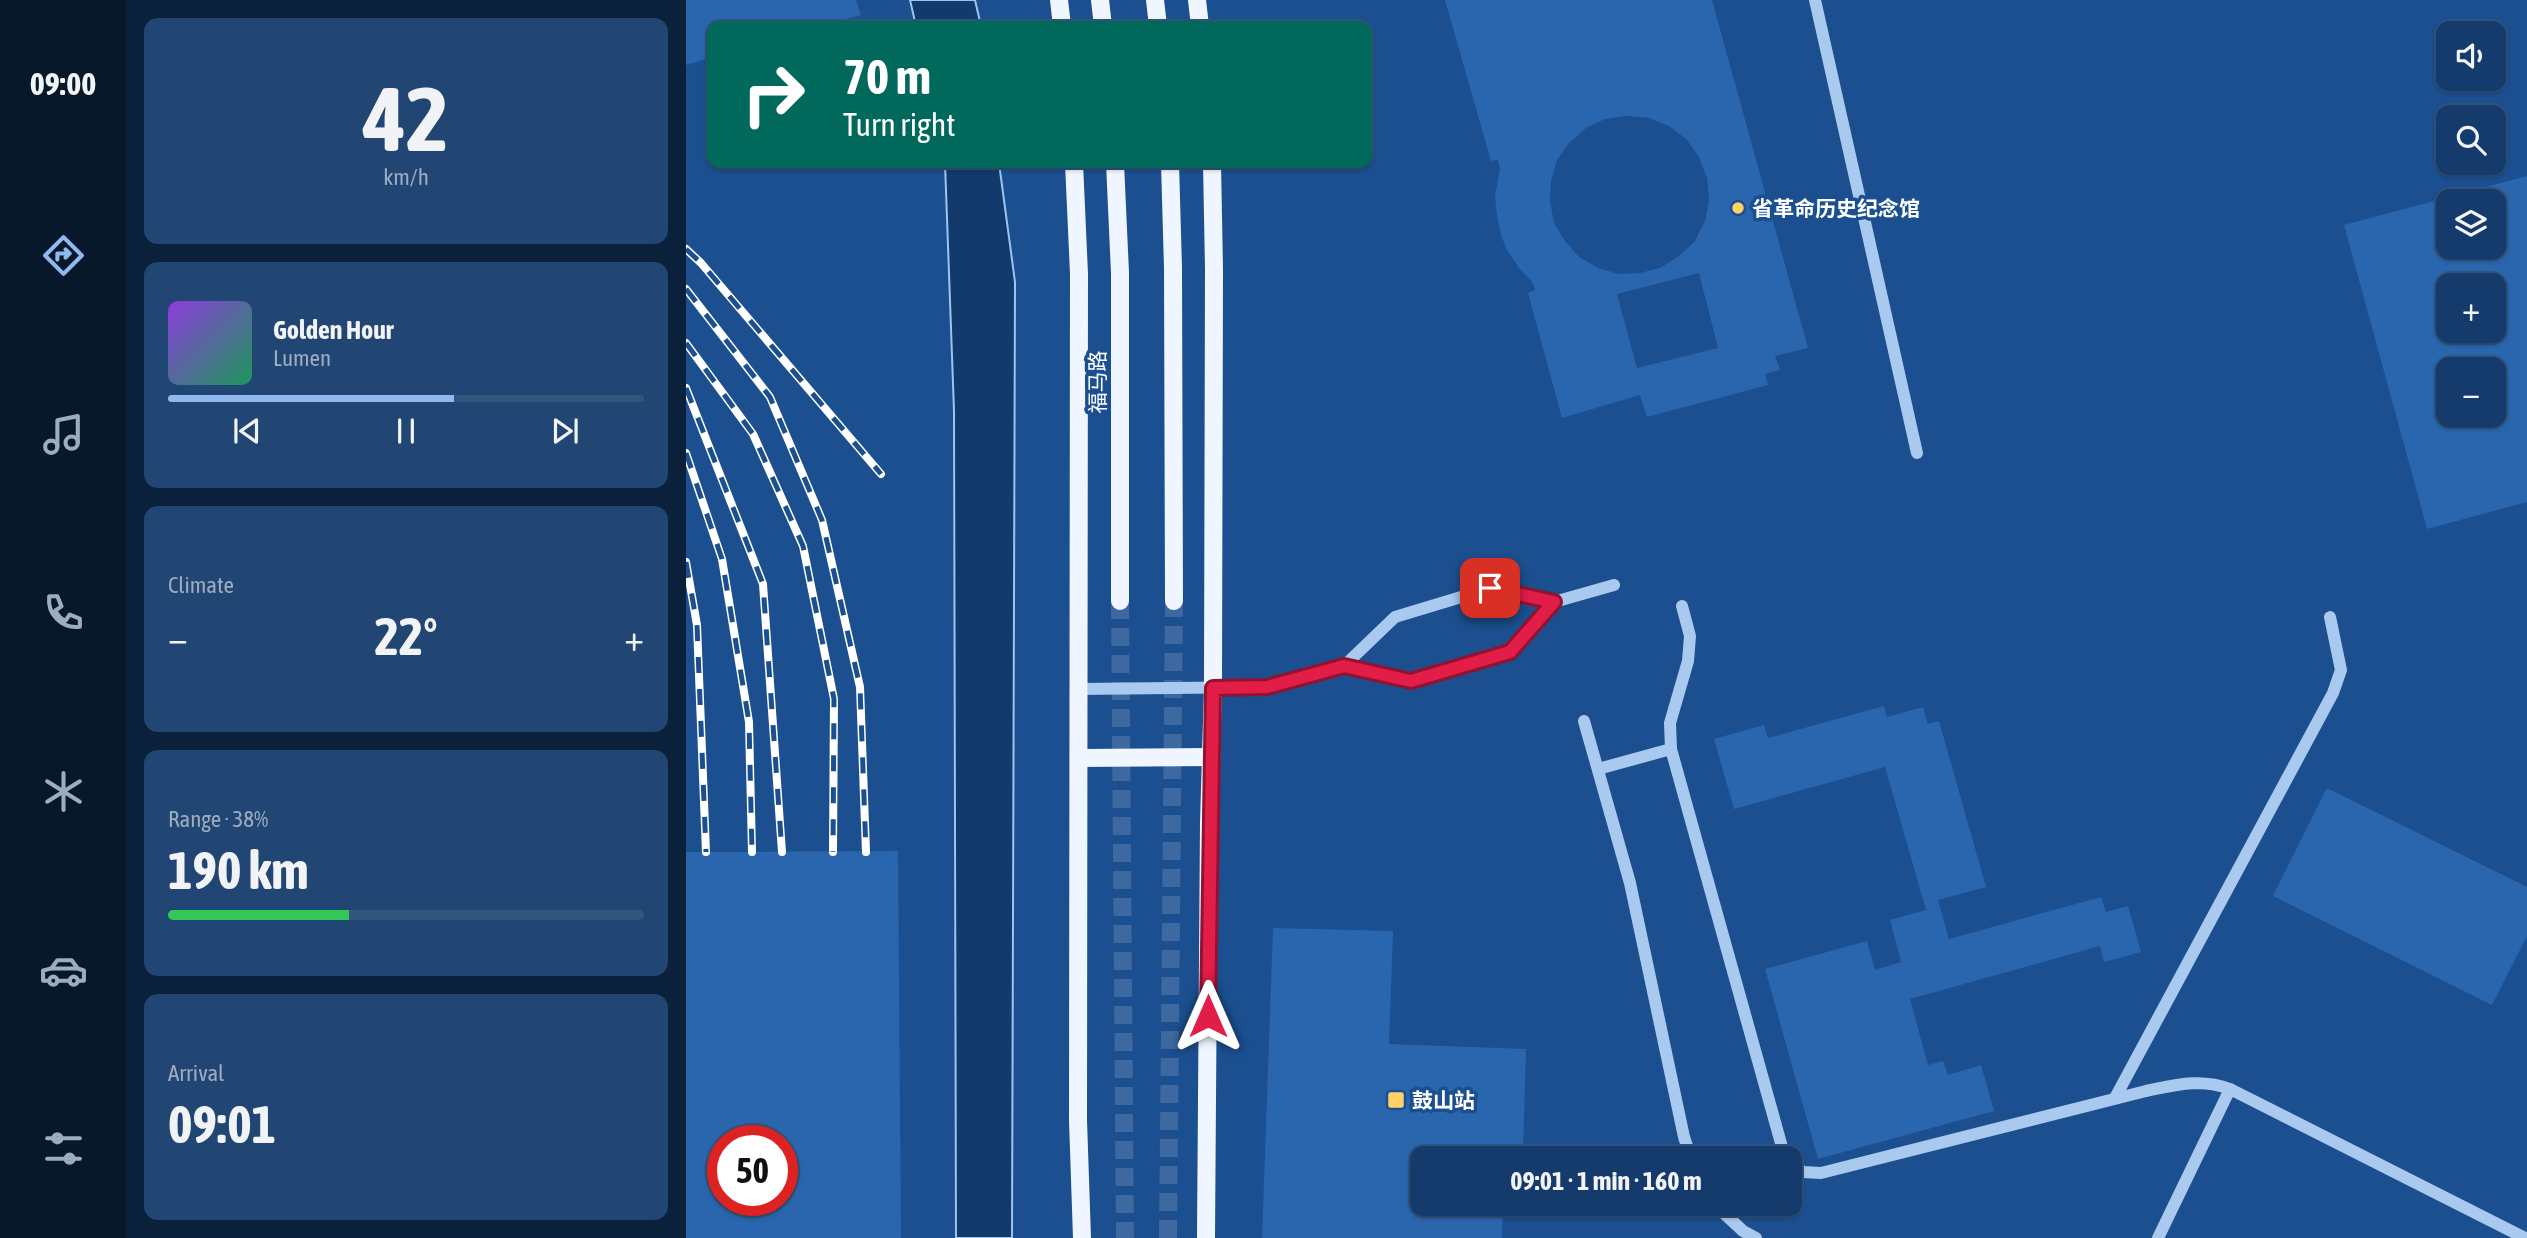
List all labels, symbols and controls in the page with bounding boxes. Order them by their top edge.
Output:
map controls [2436,21,2506,427]
button: sound [2436,21,2506,91]
text: 70 m [843,48,931,104]
icon: right [728,49,819,140]
text: 09:00 [30,65,96,102]
text: 42 [363,66,449,170]
button: search [2436,105,2506,175]
text: Turn right [843,106,956,143]
text: km/h [383,164,429,190]
button: layers [2436,189,2506,259]
place label: 省革命历史纪念馆 [1752,196,1920,220]
marker: 省革命历史纪念馆 [1730,200,1746,216]
icon: directions [39,231,88,280]
button: + [2436,273,2506,343]
text: Golden Hour [273,315,393,345]
text: Lumen [273,345,331,371]
street label: 福马路 [1085,351,1109,414]
button: − [2436,357,2506,427]
icon: music [39,410,88,459]
icon: previous [228,412,266,450]
icon: pause [387,412,425,450]
icon: next [546,412,584,450]
pin [1460,558,1520,618]
icon: arrive [1471,569,1509,607]
text: Climate [168,572,234,598]
icon: phone [39,588,88,637]
text: 22° [374,606,438,666]
text: − [168,616,188,659]
text: + [624,616,644,659]
icon: climate [39,767,88,816]
text: Range · 38% [168,806,268,832]
text: 190 km [168,840,309,900]
icon: car [39,946,88,995]
position arrow [1171,979,1245,1053]
text: Arrival [168,1060,224,1086]
place label: 鼓山站 [1412,1088,1475,1112]
marker: 鼓山站 [1386,1090,1406,1110]
text: 09:01 [168,1094,276,1154]
icon: filters [39,1124,88,1173]
speed limit sign: 50 [707,1125,798,1216]
text: 09:01 · 1 min · 160 m [1510,1166,1702,1196]

